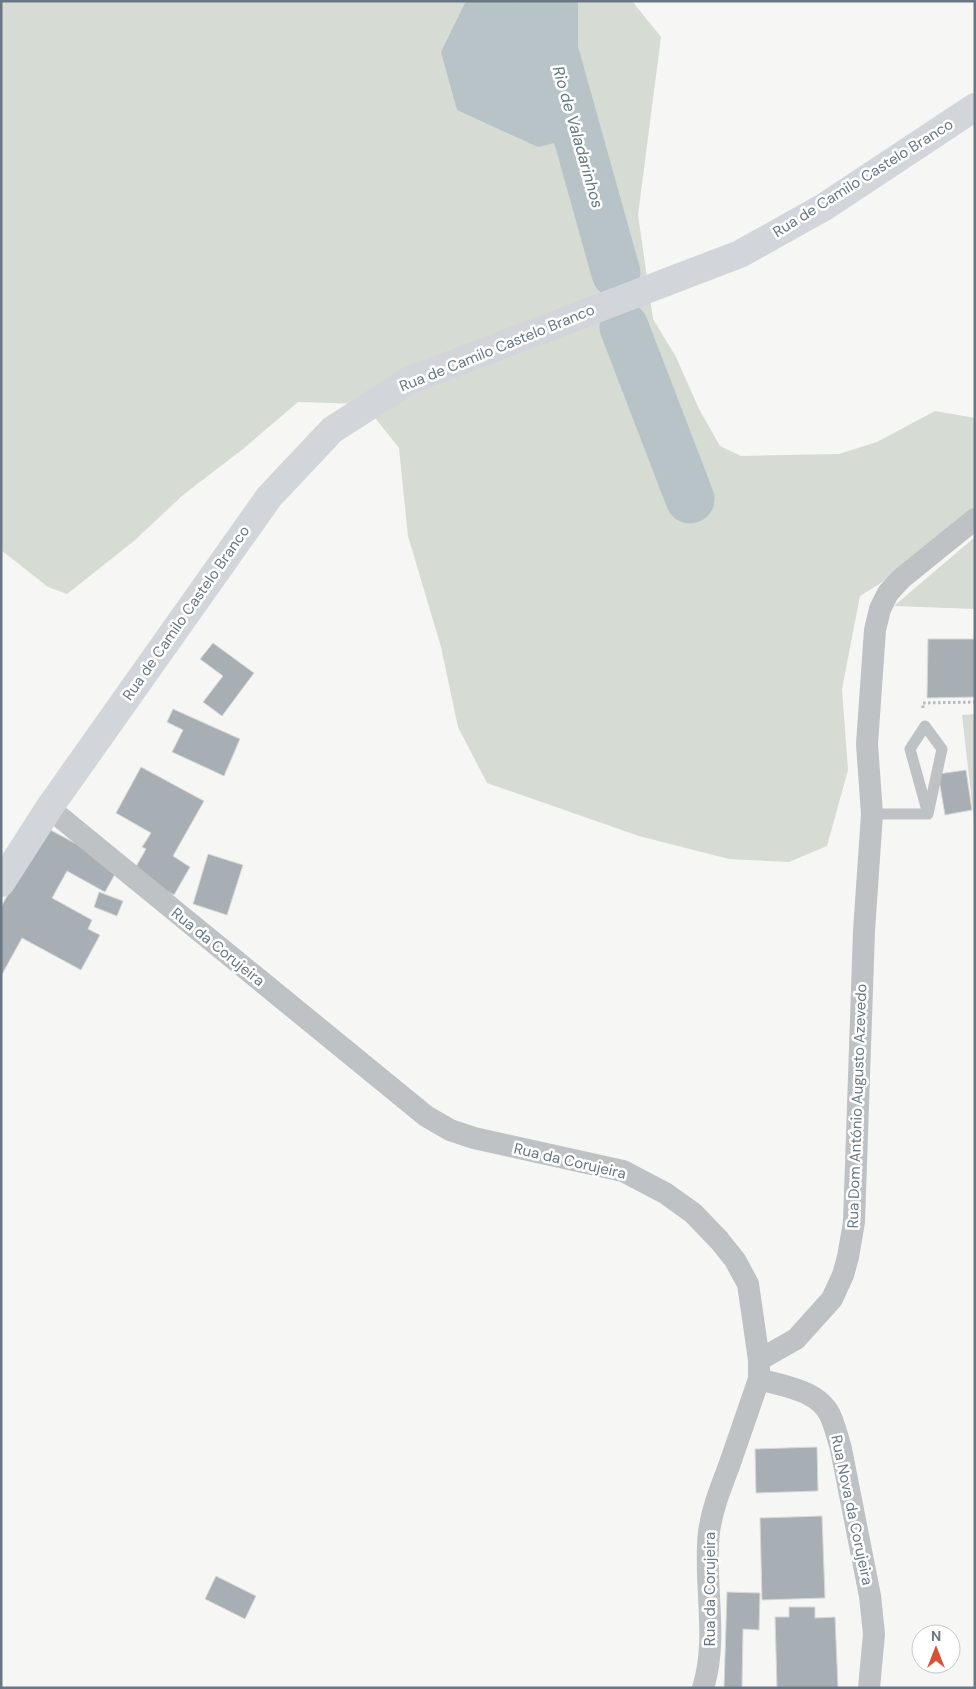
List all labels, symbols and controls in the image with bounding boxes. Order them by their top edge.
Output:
water label: Rio de Valadarinhos [548,64,608,210]
street label: Rua de Camilo Castelo Branco [769,114,957,242]
street label: Rua de Camilo Castelo Branco [396,300,598,396]
street label: Rua de Camilo Castelo Branco [118,522,254,704]
street label: Rua da Corujeira [167,903,269,991]
street label: Rua Dom António Augusto Azevedo [843,983,871,1229]
street label: Rua da Corujeira [512,1138,628,1184]
street label: Rua Nova da Corujeira [826,1433,878,1587]
street label: Rua da Corujeira [700,1532,720,1646]
north arrow [911,1624,961,1674]
text: N [931,1627,941,1645]

